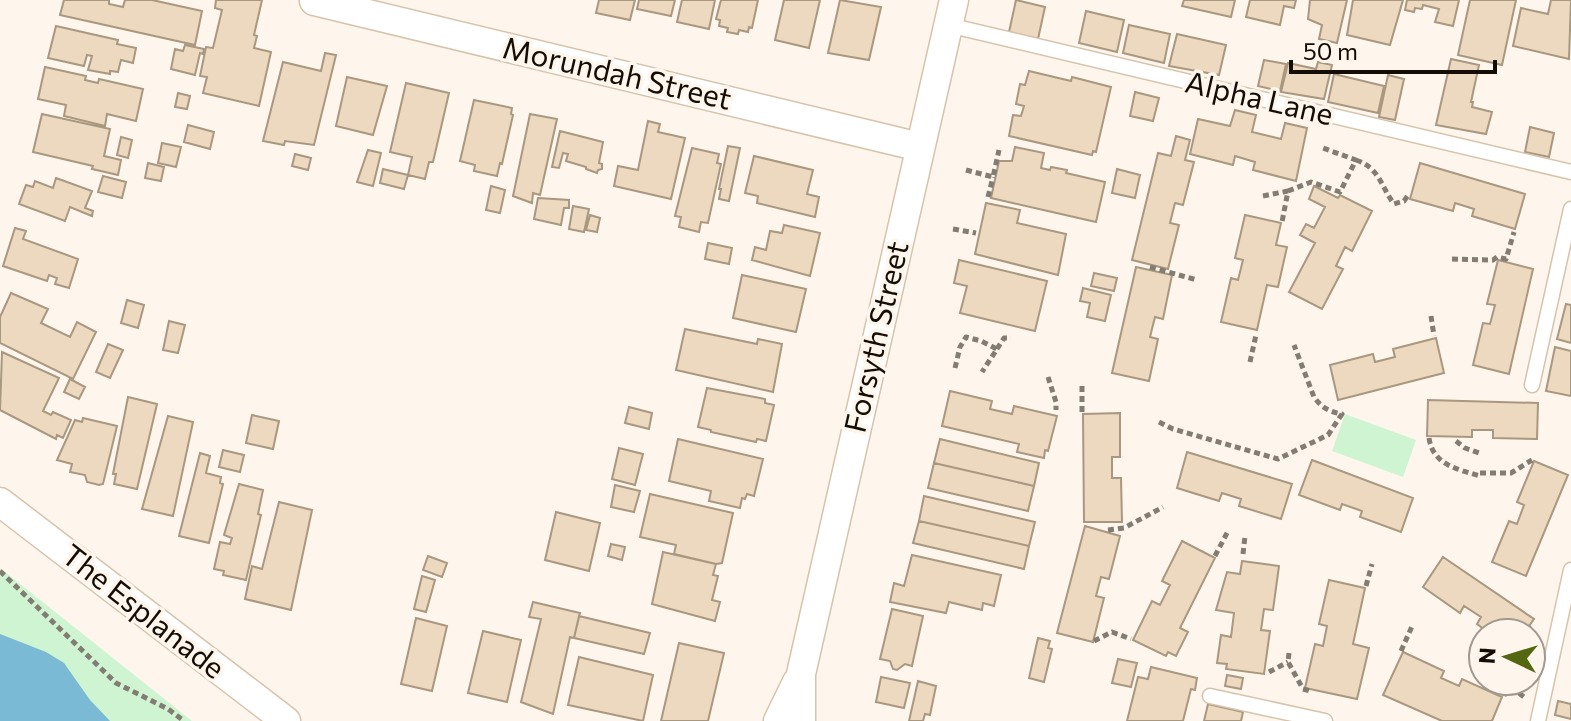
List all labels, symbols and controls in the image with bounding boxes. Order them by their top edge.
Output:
scale bar [1291,24,1495,74]
street label: Morundah Street [500,27,735,116]
text: 50 m [1303,36,1358,65]
street label: Alpha Lane [1182,62,1337,132]
street label: Forsyth Street [835,237,915,436]
street label: The Esplanade [56,535,233,685]
north arrow [1467,617,1547,697]
text: N [1473,646,1501,665]

